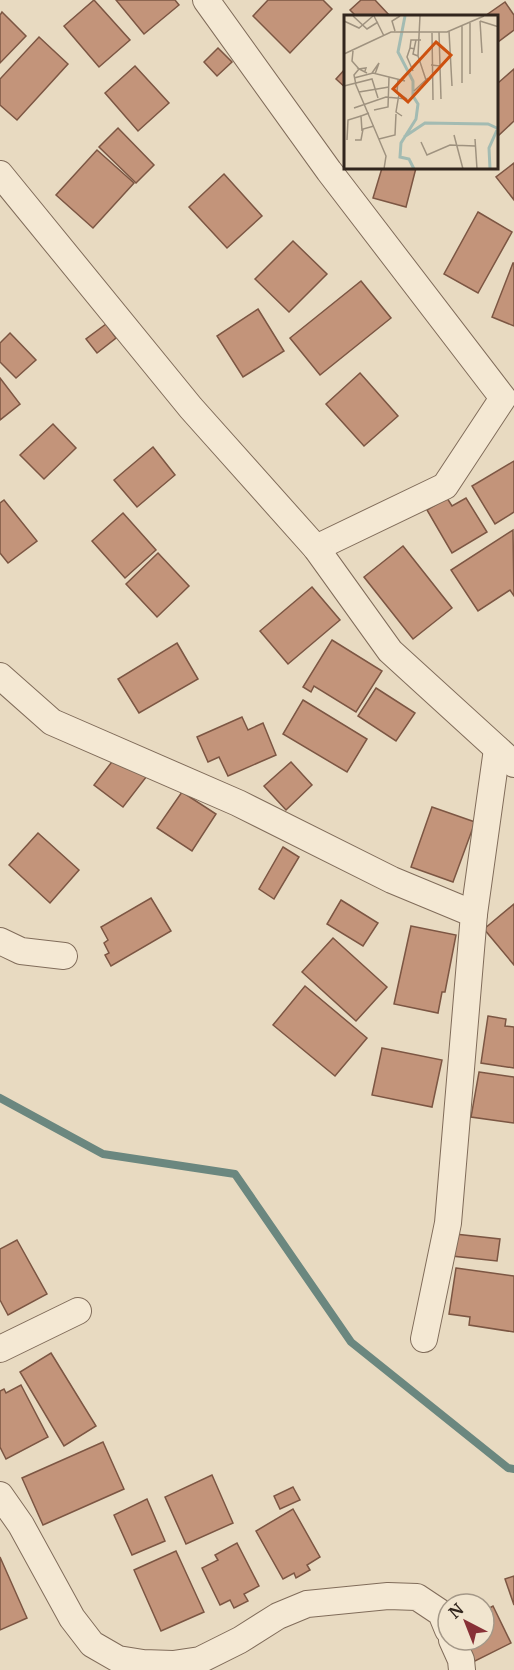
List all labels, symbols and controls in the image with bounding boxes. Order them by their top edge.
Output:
inset map [344,15,499,170]
north arrow [436,1592,496,1652]
text: N [445,1599,468,1623]

